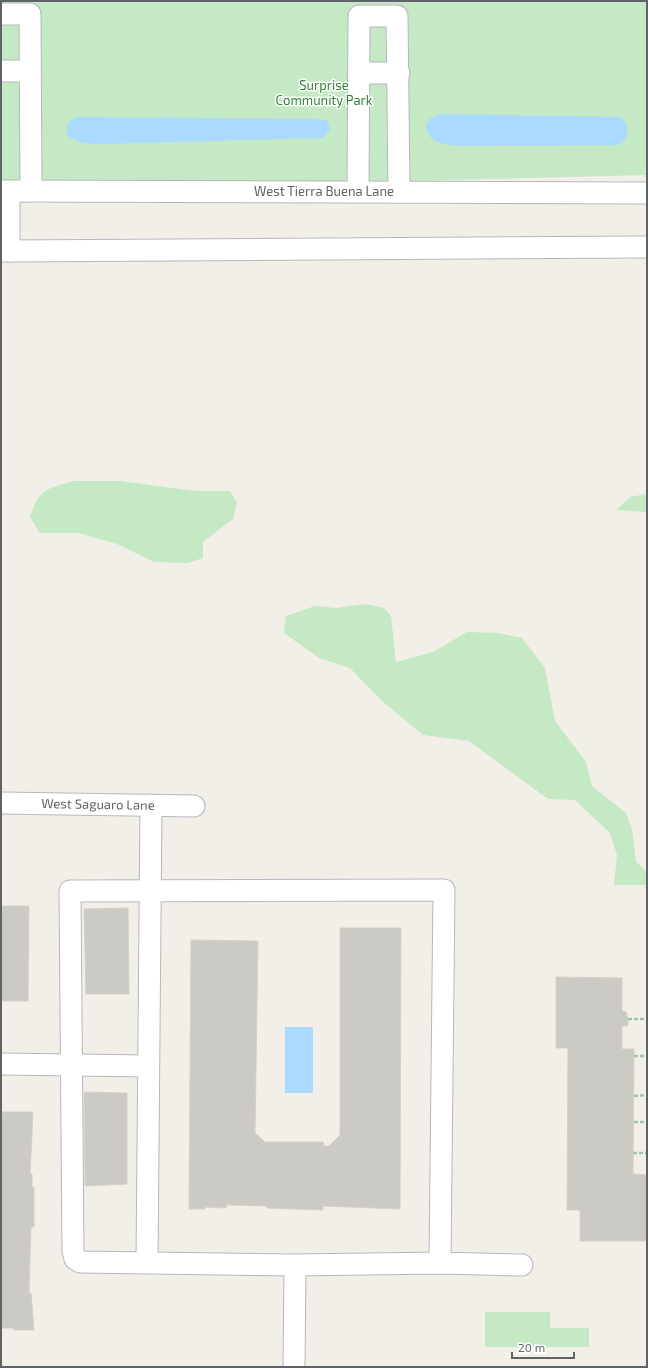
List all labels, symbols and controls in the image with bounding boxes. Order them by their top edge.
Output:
park label: Surprise Community Park [276,77,373,108]
street label: West Tierra Buena Lane [254,183,394,199]
street label: West Saguaro Lane [41,795,155,813]
scale bar [512,1334,574,1360]
text: 20 m [518,1340,545,1354]

